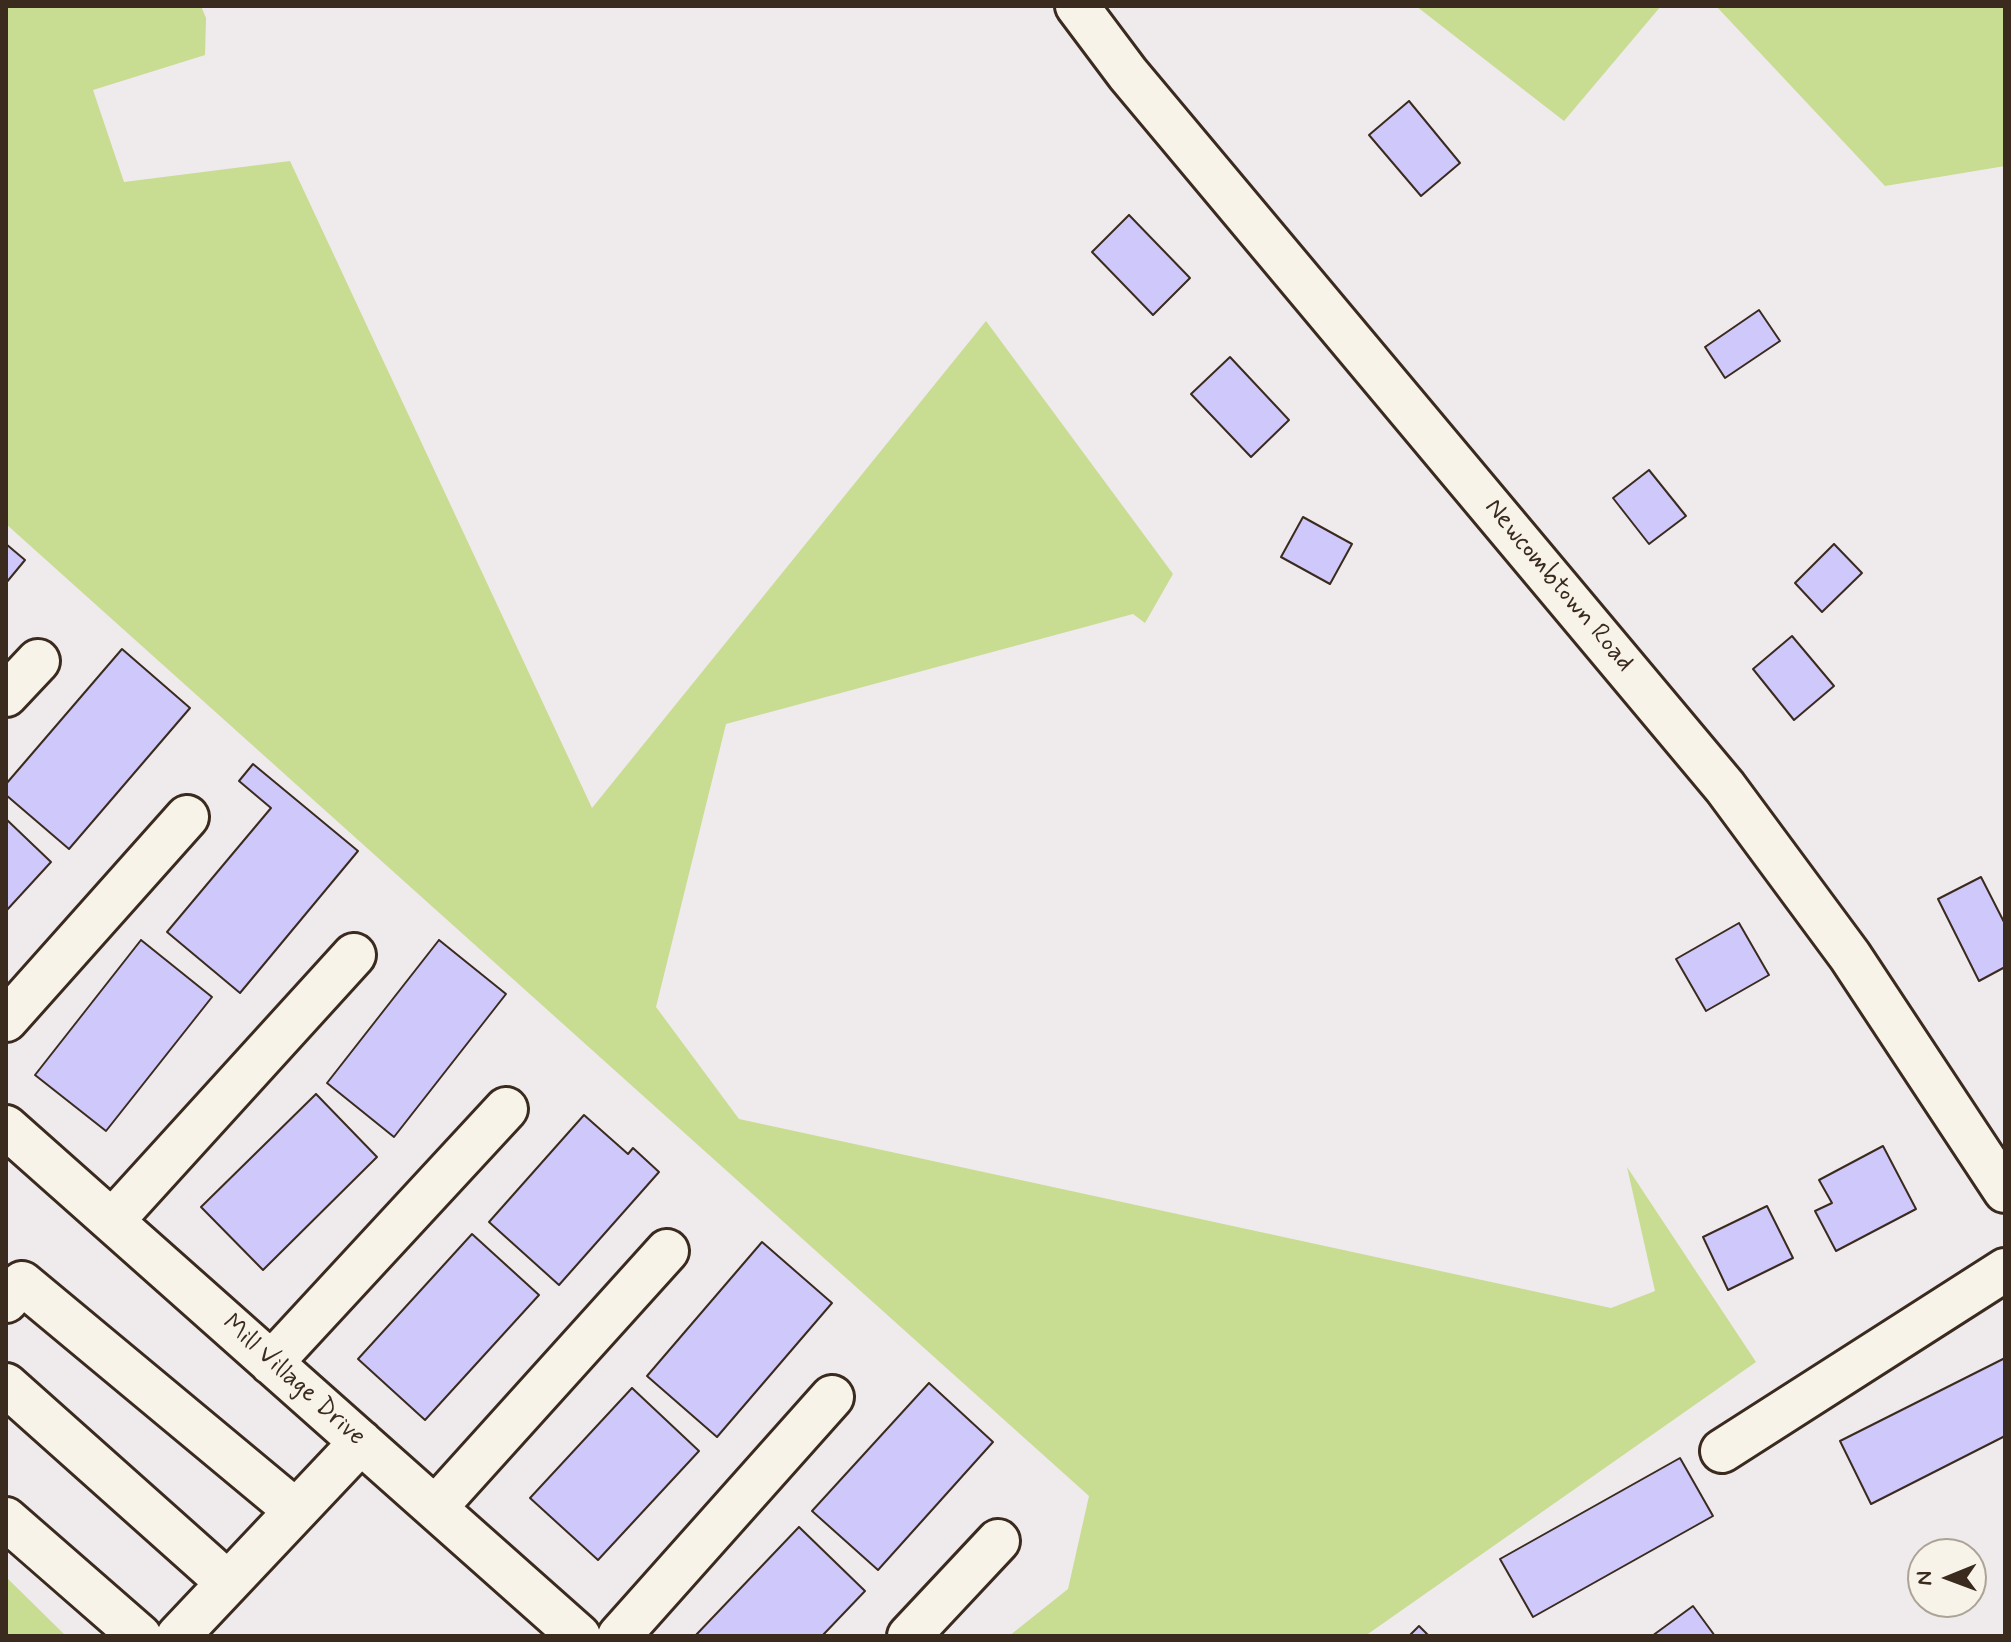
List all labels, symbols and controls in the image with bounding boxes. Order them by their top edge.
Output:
street label: Newcombtown Road [1477,493,1639,679]
street label: Mill Village Drive [215,1309,371,1453]
north arrow [1907,1538,1987,1618]
text: N [1911,1571,1939,1586]

